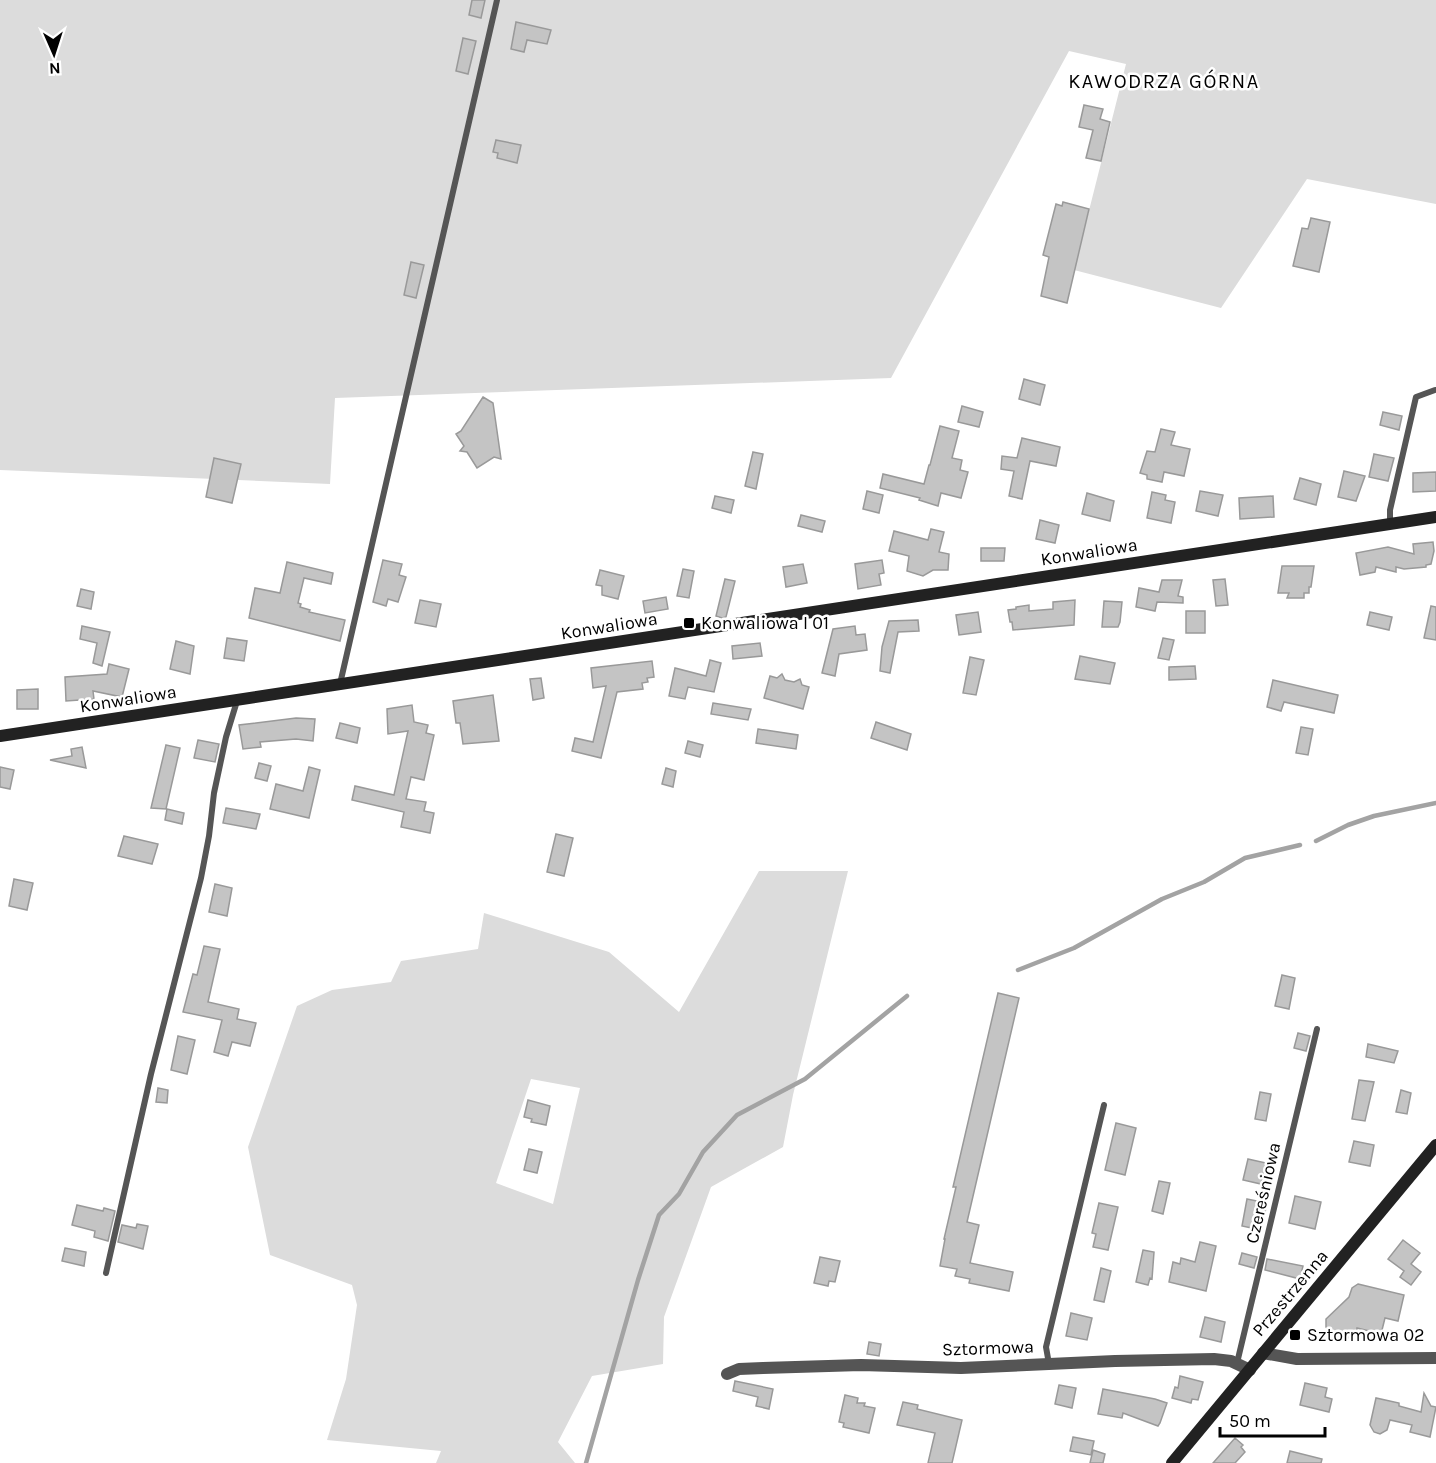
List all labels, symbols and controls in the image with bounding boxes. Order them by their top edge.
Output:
north arrow [24,24,84,84]
text: N [49,59,61,78]
district label: KAWODRZA GÓRNA [1068,69,1260,93]
street label: Konwaliowa [1039,533,1139,571]
street label: Konwaliowa [559,607,659,645]
place label: Konwaliowa I 01 [701,612,829,634]
marker: Konwaliowa I 01 [682,616,696,630]
street label: Konwaliowa [78,680,178,718]
street label: Czereśniowa [1241,1140,1285,1246]
street label: Przestrzenna [1247,1245,1333,1341]
place label: Sztormowa 02 [1307,1324,1425,1346]
marker: Sztormowa 02 [1288,1328,1302,1342]
street label: Sztormowa [942,1335,1034,1361]
scale bar [1220,1400,1325,1438]
text: 50 m [1229,1410,1271,1432]

